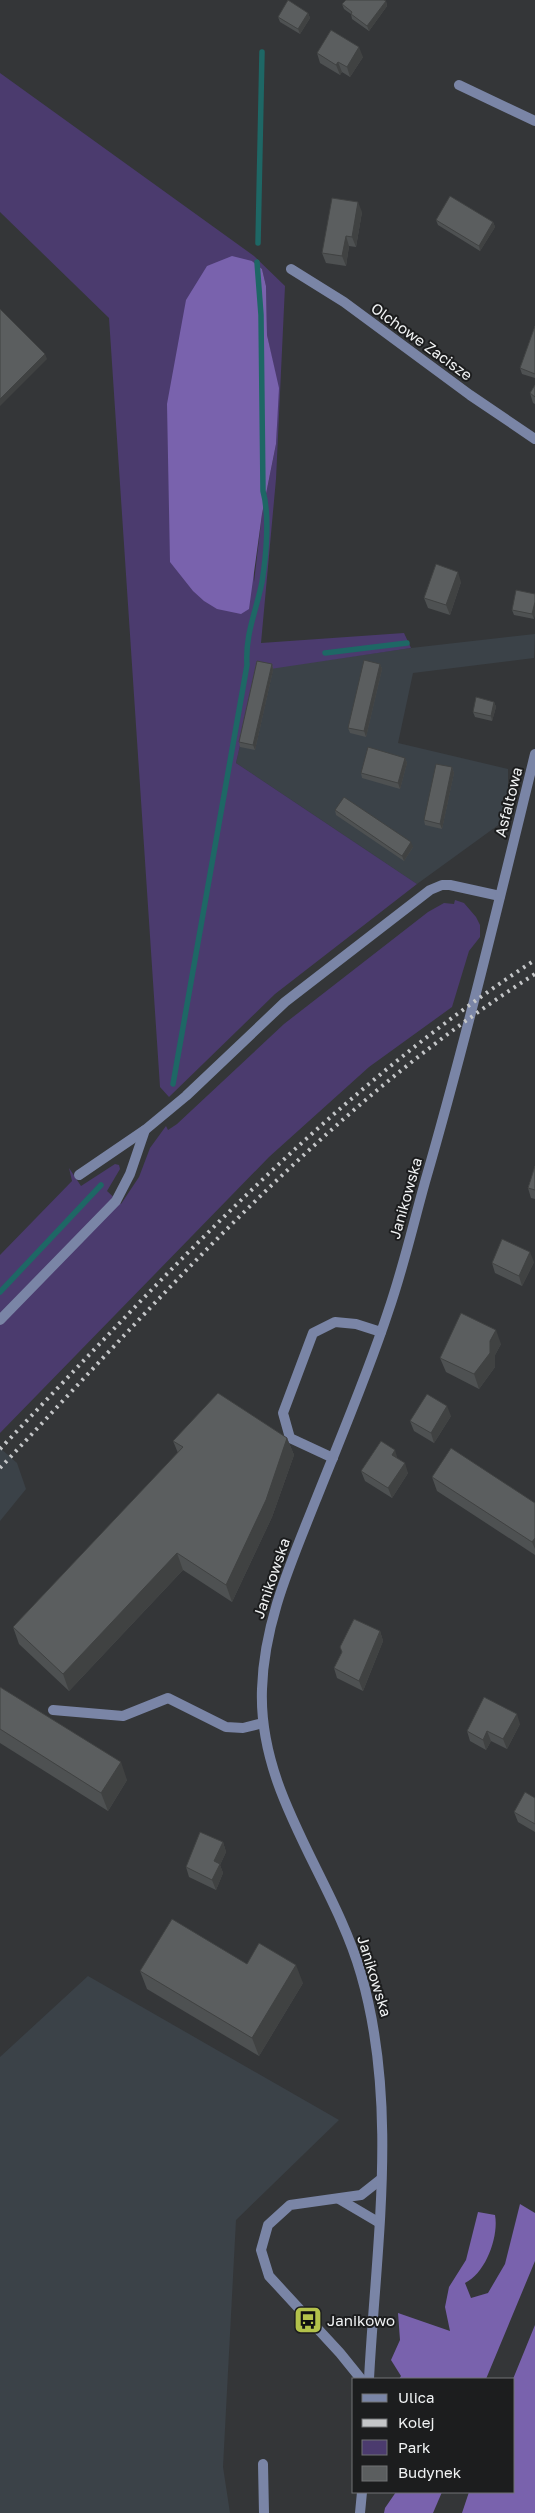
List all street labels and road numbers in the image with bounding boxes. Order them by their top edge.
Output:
street label: Olchowe Zacisze [368,298,476,384]
street label: Asfaltowa [491,765,525,839]
street label: Janikowska [385,1155,425,1241]
street label: Janikowska [249,1535,293,1621]
street label: Janikowska [354,1933,396,2019]

